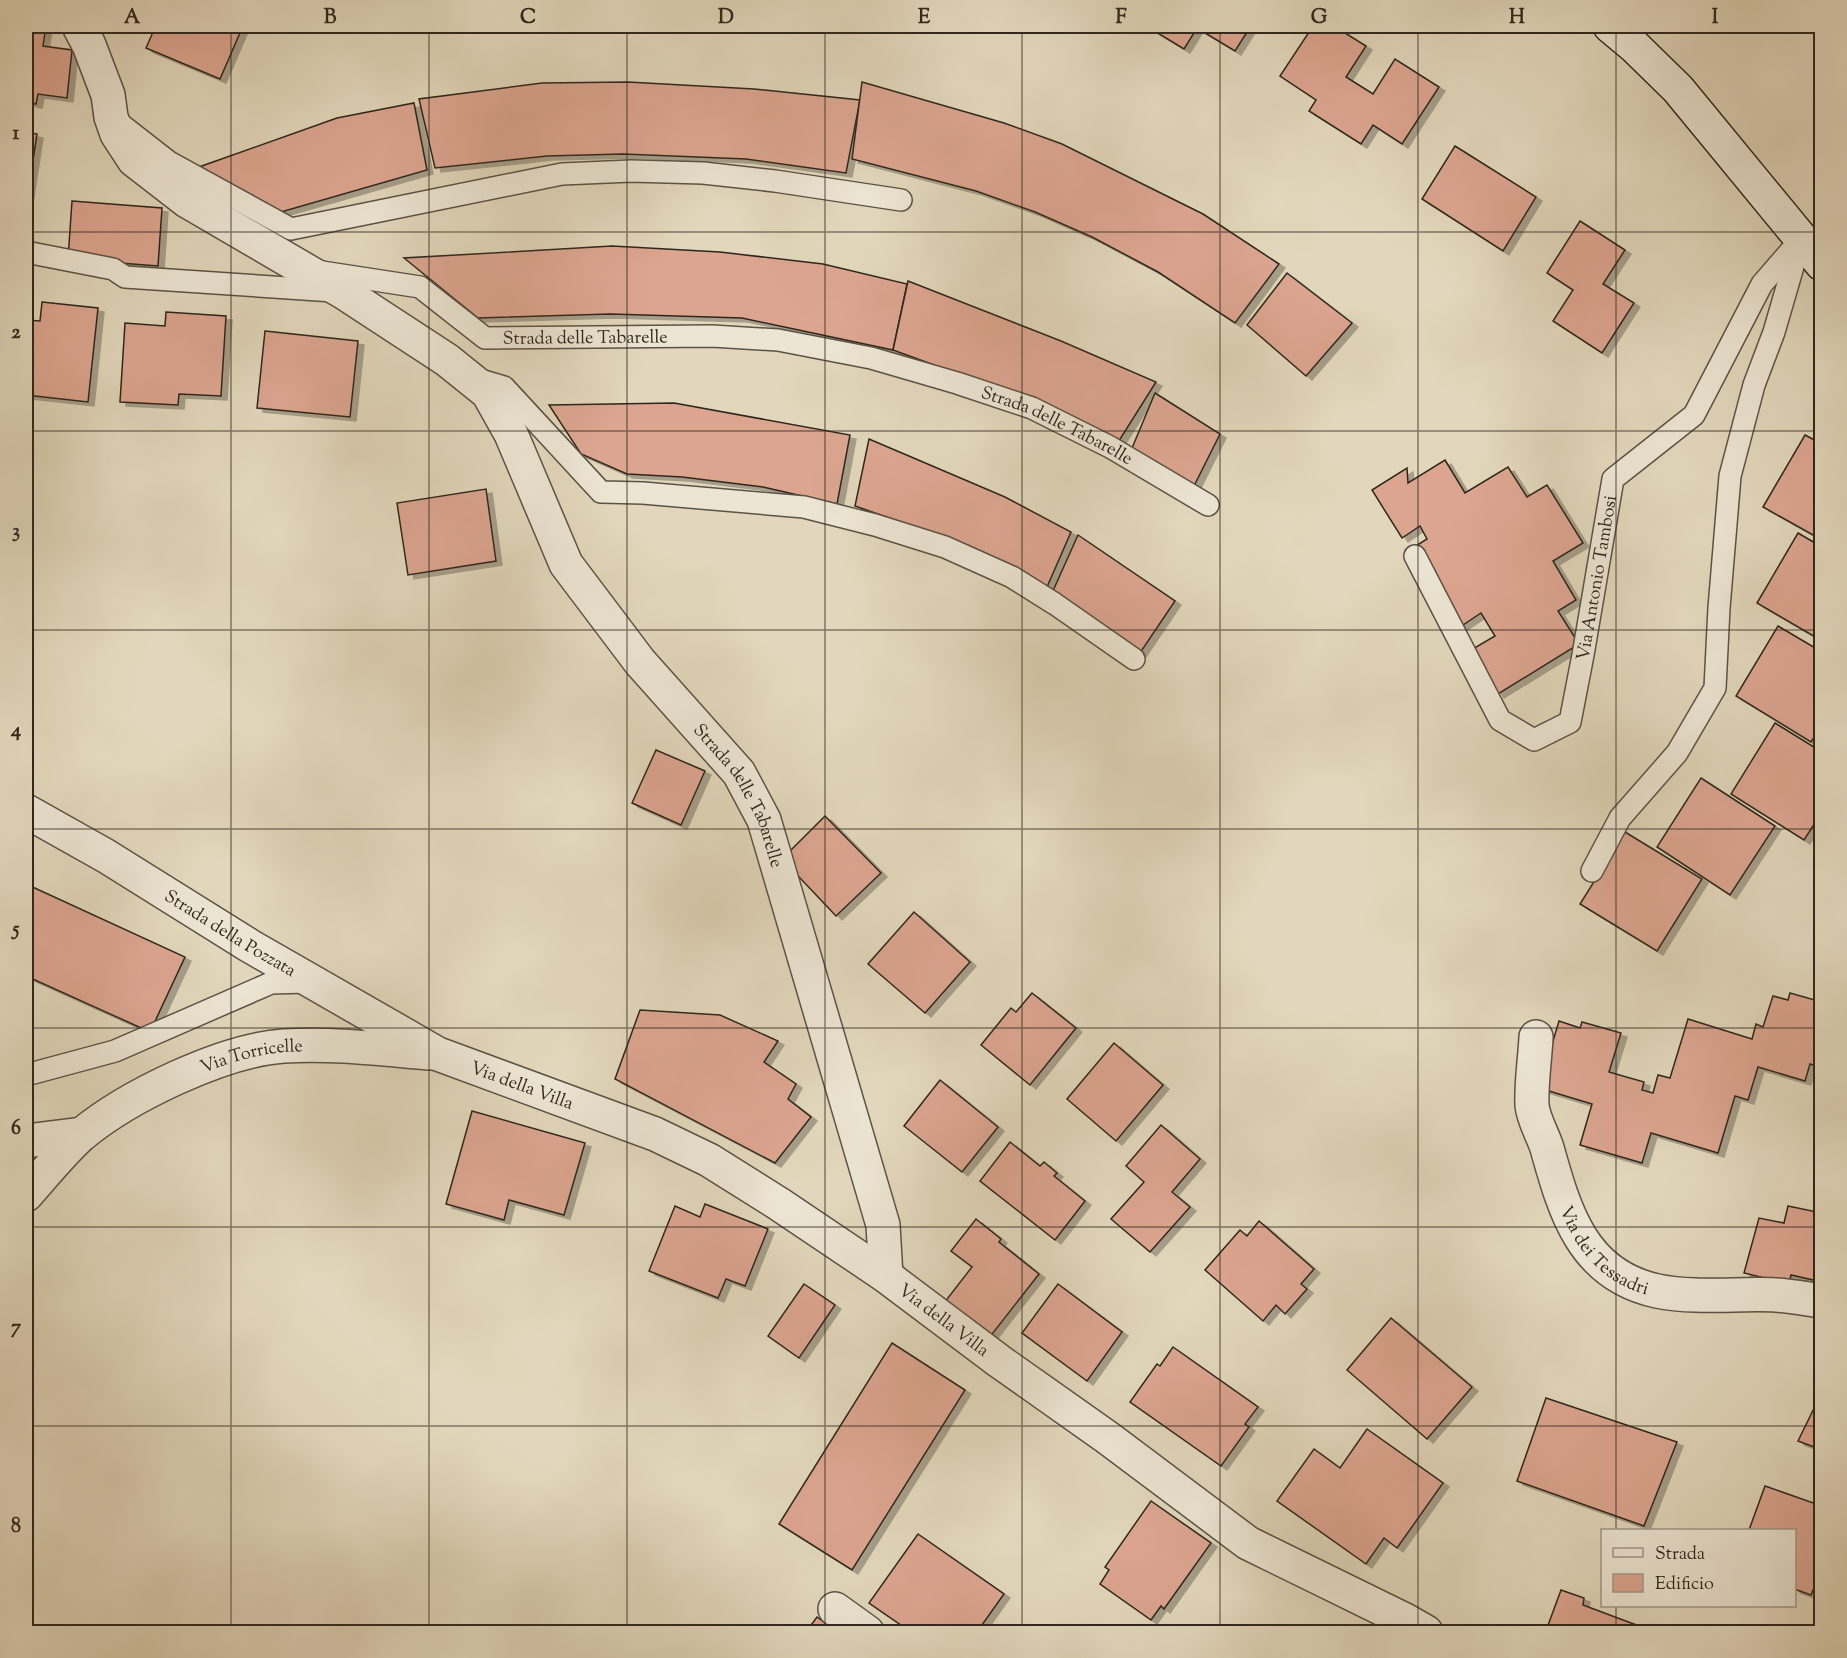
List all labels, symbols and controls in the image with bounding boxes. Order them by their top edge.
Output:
text: A [124,4,141,33]
text: B [324,4,337,33]
text: C [520,4,536,33]
text: D [718,4,734,33]
text: E [918,4,931,33]
text: F [1115,4,1127,33]
text: G [1311,4,1328,33]
text: H [1509,4,1525,33]
text: I [1712,4,1719,33]
text: 1 [13,120,20,149]
text: 2 [11,319,21,348]
street label: Strada delle Tabarelle [503,325,668,353]
street label: Strada delle Tabarelle [977,381,1137,473]
street label: Via Antonio Tambosi [1571,493,1625,663]
text: 3 [12,518,20,547]
text: 4 [10,717,21,746]
street label: Strada delle Tabarelle [686,719,788,871]
street label: Strada della Pozzata [158,884,300,985]
text: 5 [11,916,20,945]
street label: Via Torricelle [197,1034,303,1081]
street label: Via della Villa [466,1056,577,1118]
text: 6 [11,1115,21,1144]
street label: Via dei Tessadri [1552,1202,1652,1303]
street label: Via della Villa [892,1278,994,1364]
text: 7 [11,1314,22,1343]
text: 8 [11,1513,21,1542]
legend [1601,1529,1796,1607]
text: Strada [1655,1542,1705,1568]
text: Edificio [1655,1572,1714,1598]

